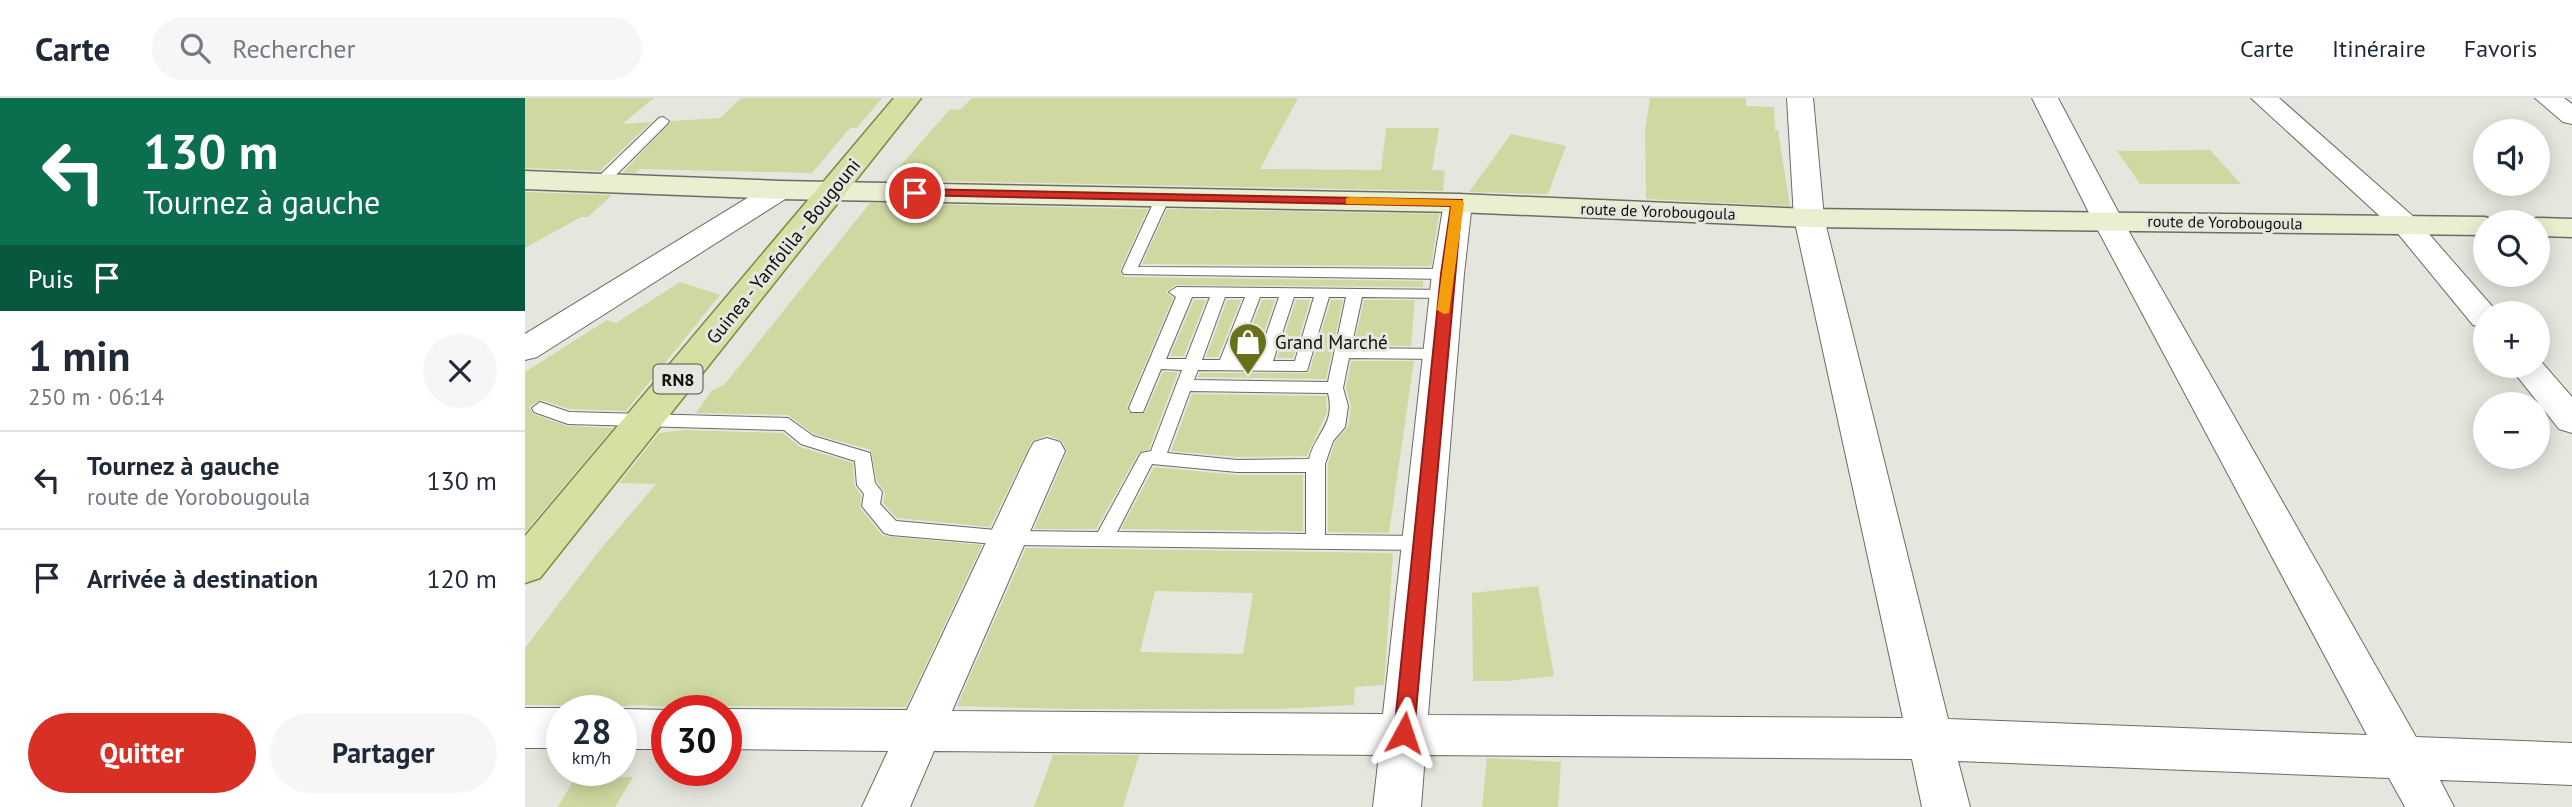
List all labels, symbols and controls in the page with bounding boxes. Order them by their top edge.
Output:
search box [152,17,642,80]
text: Carte [35,27,110,70]
icon: search [176,29,214,67]
text: Rechercher [232,32,355,65]
text: Carte [2240,33,2294,64]
text: Itinéraire [2332,33,2426,64]
text: Favoris [2464,33,2537,64]
text: 130 m [143,119,278,183]
map controls [2473,119,2550,469]
button: sound [2473,119,2550,196]
icon: left [28,126,119,217]
street label: Guinea - Yanfolila - Bougouni [701,153,865,349]
pin [885,163,945,223]
icon: arrive [896,174,934,212]
text: Tournez à gauche [143,181,380,223]
street label: route de Yorobougoula [1580,198,1736,224]
button: search [2473,210,2550,287]
street label: route de Yorobougoula [2147,211,2303,233]
icon: arrive [88,259,126,297]
text: Puis [28,262,74,295]
button: + [2473,301,2550,378]
shop icon: Grand Marché [1227,321,1269,376]
text: 1 min [28,328,130,383]
place label: Grand Marché [1275,330,1388,354]
button: close [423,334,497,408]
road number: RN8 [653,365,703,394]
text: 250 m · 06:14 [28,382,164,411]
button: − [2473,392,2550,469]
text: Tournez à gauche [87,449,279,482]
icon: left [28,461,66,499]
text: 130 m [426,464,497,497]
text: route de Yorobougoula [87,482,310,511]
icon: arrive [28,559,66,597]
text: Arrivée à destination [87,562,318,595]
text: 120 m [426,562,497,595]
speed limit sign: 30 [651,695,742,786]
position arrow [1367,696,1441,770]
text: 28 [572,708,611,754]
button: Quitter [28,713,256,793]
button: Partager [270,713,497,793]
text: km/h [572,746,611,769]

